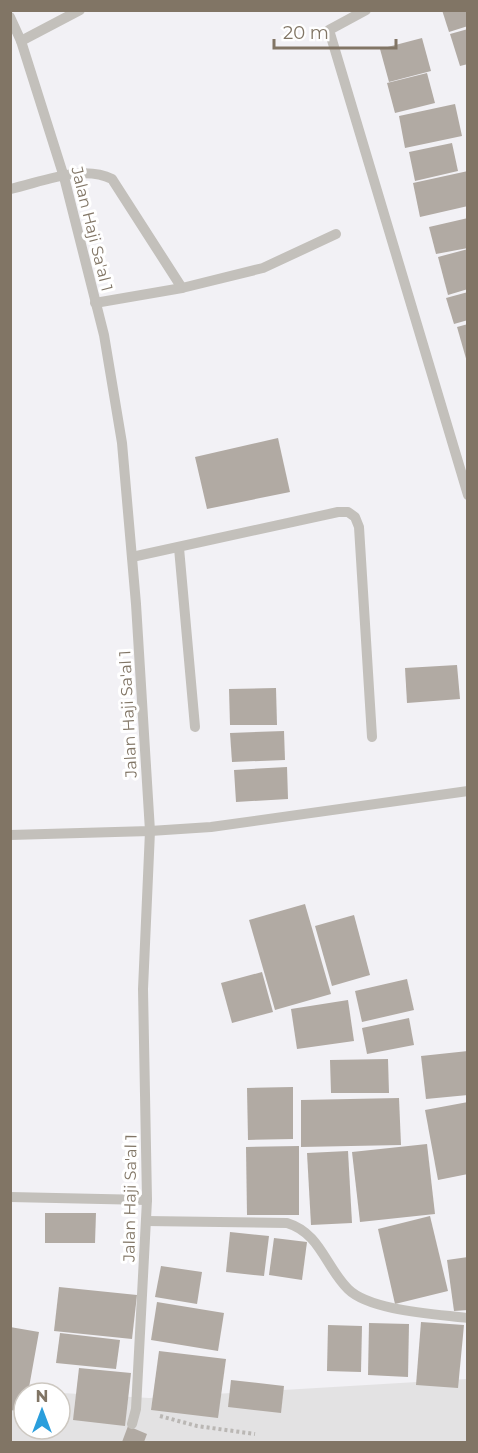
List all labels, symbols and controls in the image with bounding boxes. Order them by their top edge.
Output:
scale bar [274,12,396,50]
text: 20 m [283,22,329,44]
street label: Jalan Haji Sa'al 1 [67,164,117,293]
street label: Jalan Haji Sa'al 1 [115,650,141,779]
street label: Jalan Haji Sa'al 1 [119,1134,141,1263]
north arrow [12,1381,72,1441]
text: N [36,1387,48,1406]

